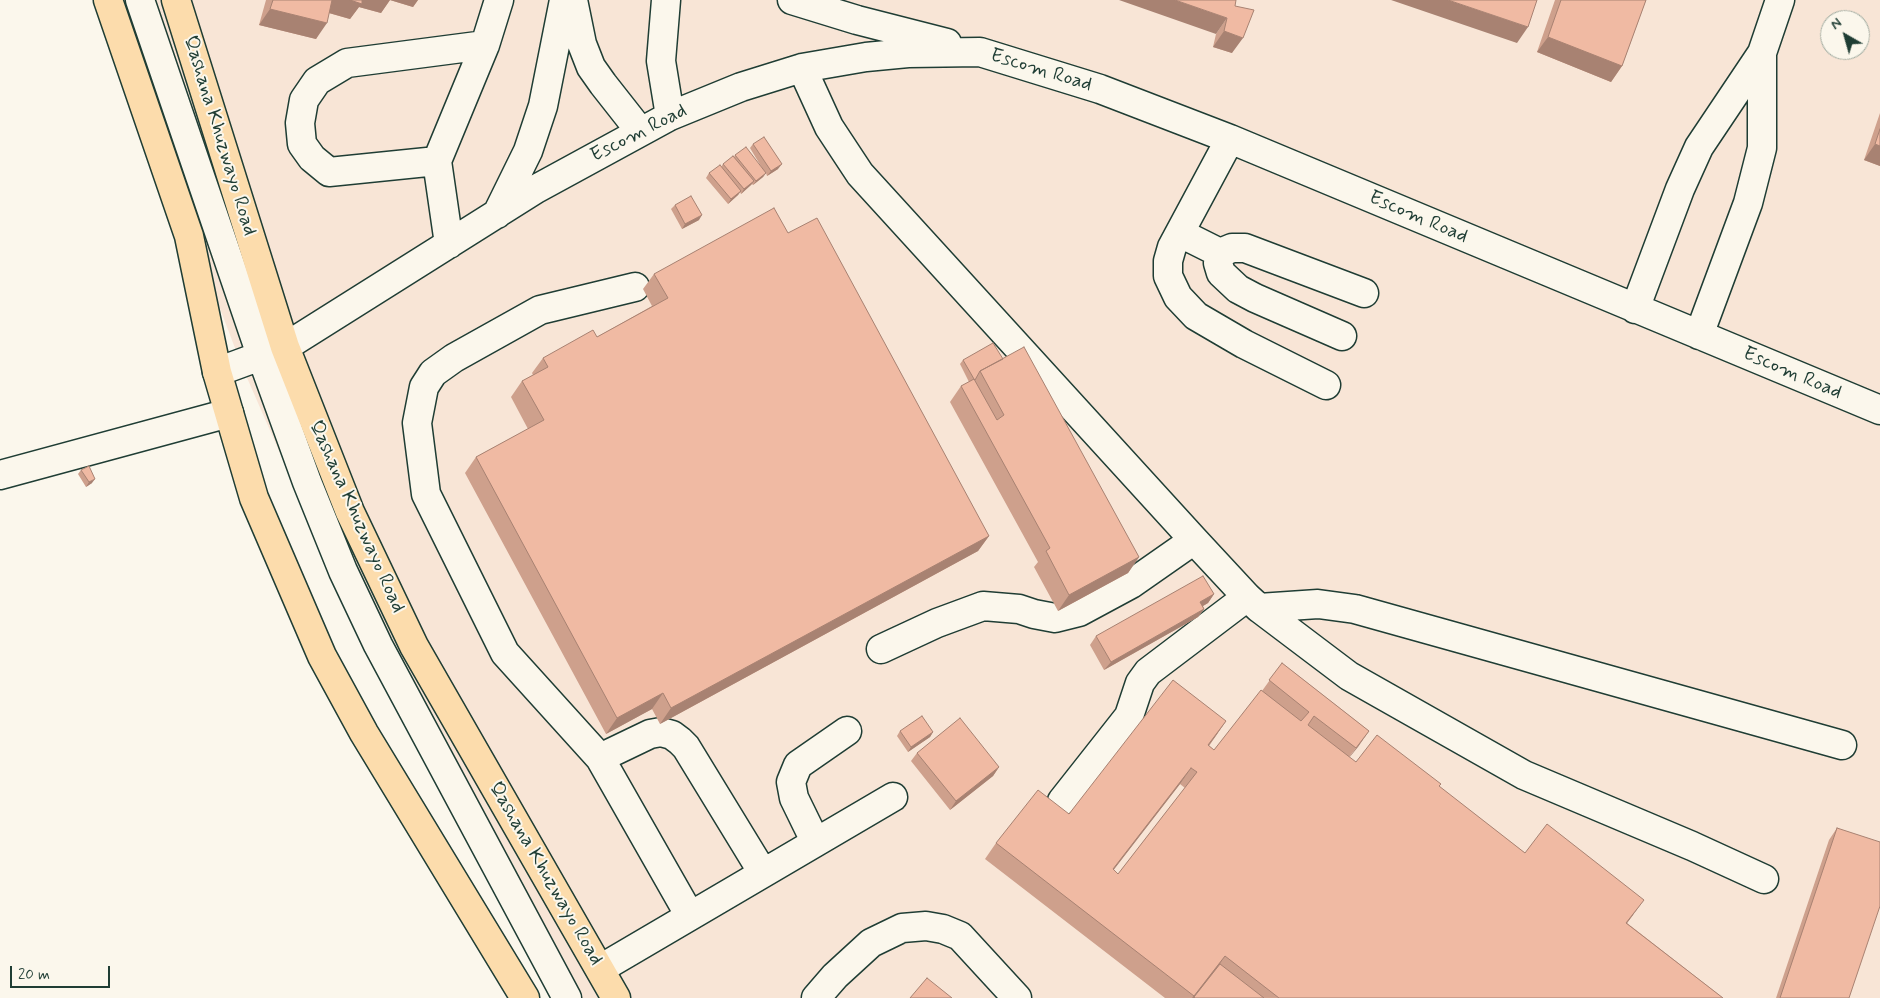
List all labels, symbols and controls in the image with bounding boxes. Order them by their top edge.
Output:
north arrow [1820,10,1870,60]
text: N [1827,14,1846,34]
street label: Qashana Khuzwayo Road [177,33,261,239]
street label: Escom Road [987,44,1095,98]
street label: Escom Road [587,99,691,169]
street label: Escom Road [1365,186,1471,250]
street label: Escom Road [1739,342,1845,406]
street label: Qashana Khuzwayo Road [303,417,409,617]
street label: Qashana Khuzwayo Road [483,778,607,970]
scale bar [12,956,112,988]
text: 20 m [18,965,50,985]

